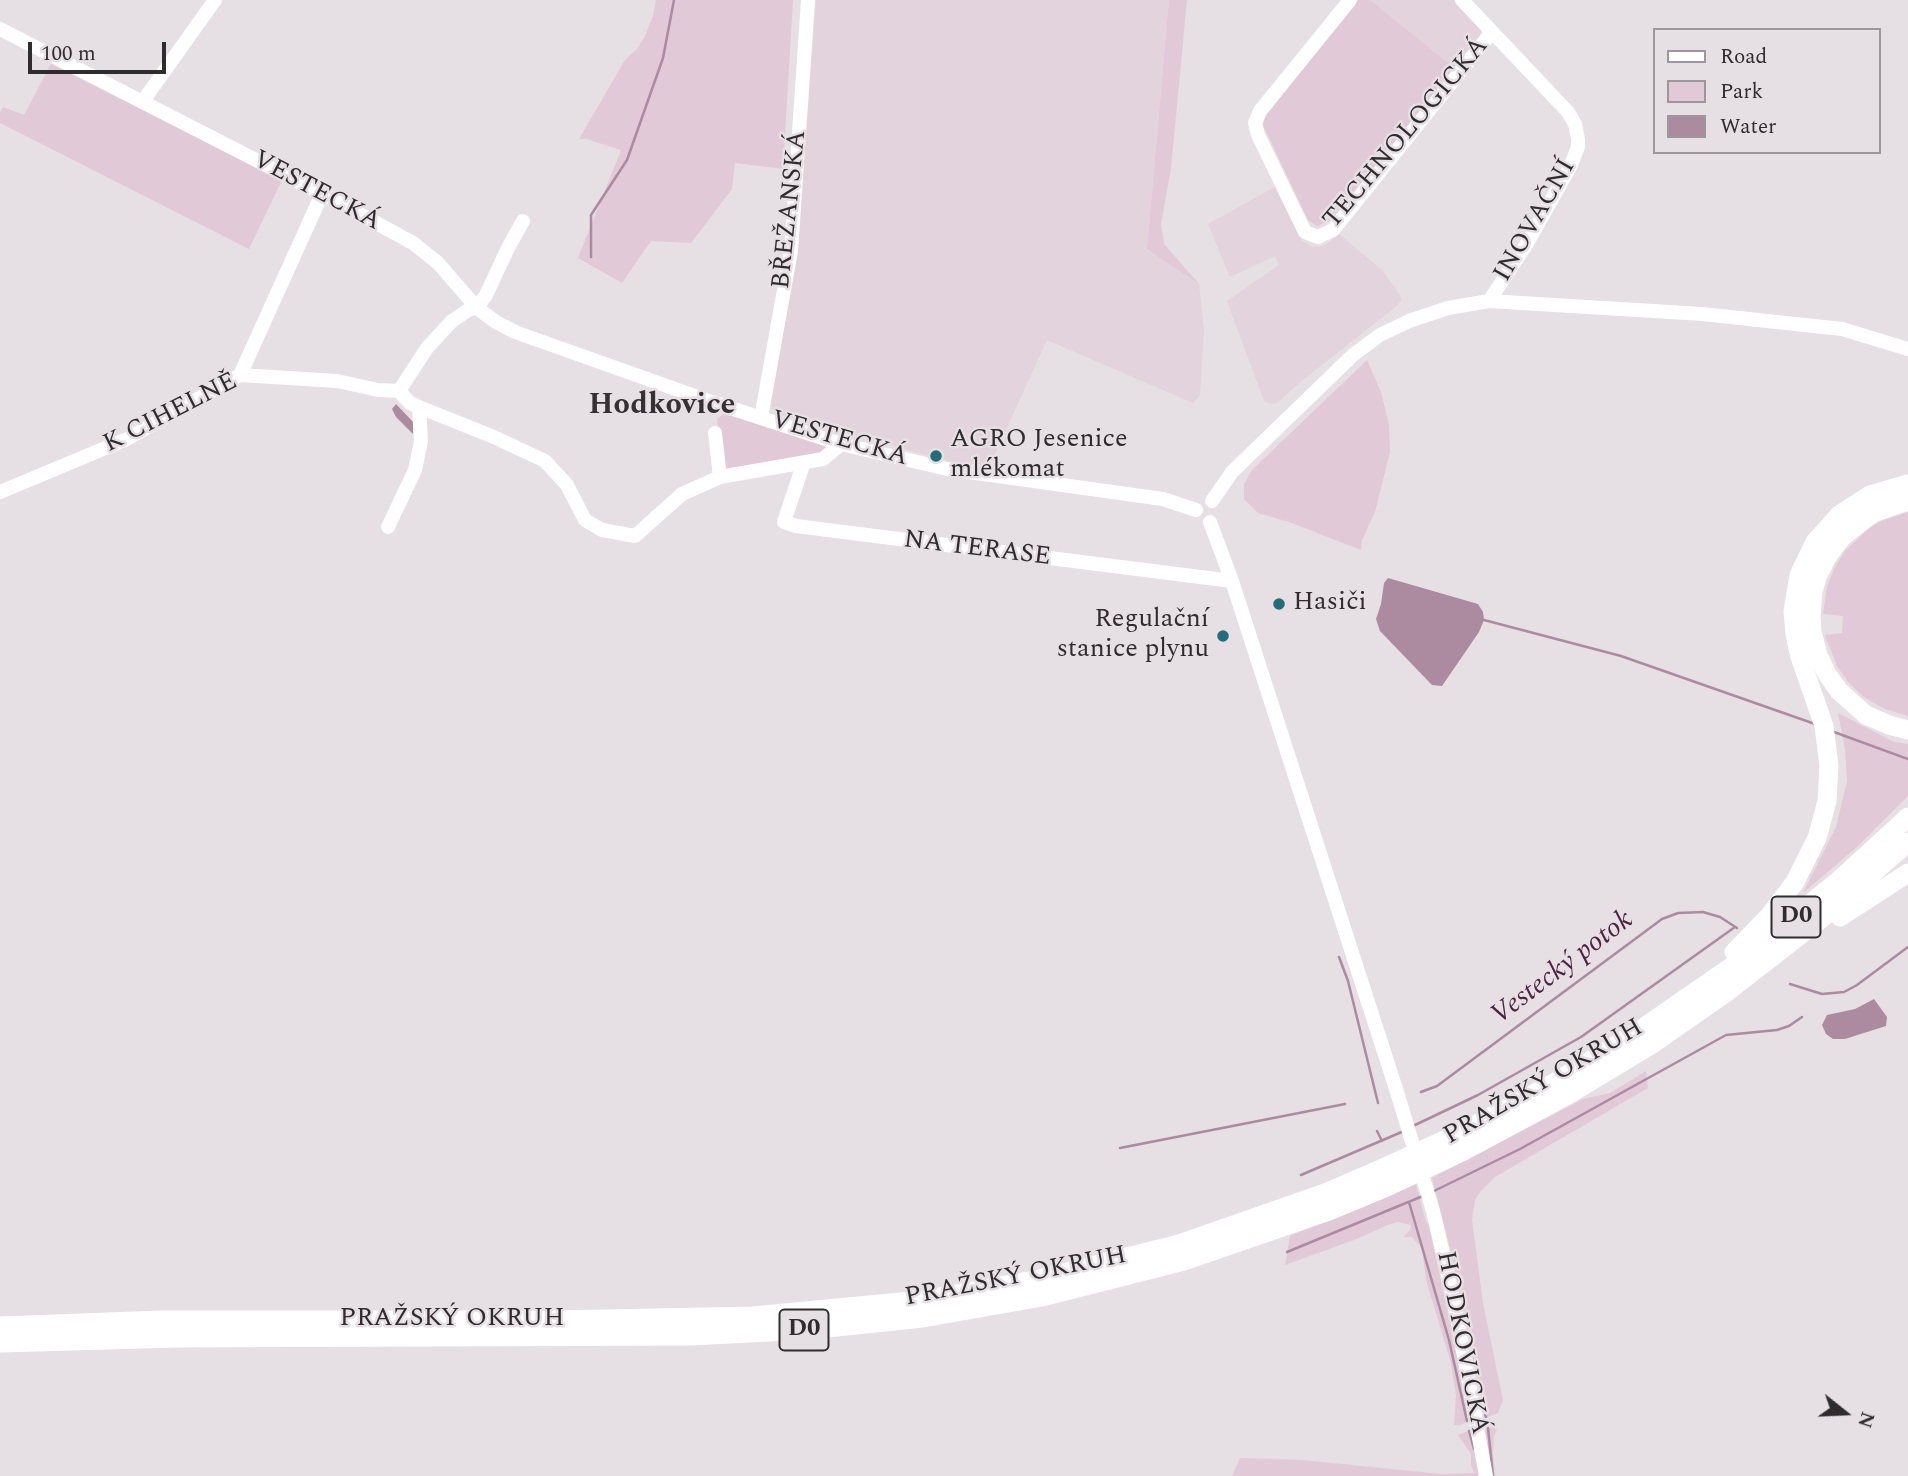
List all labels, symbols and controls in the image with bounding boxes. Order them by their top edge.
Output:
scale bar [32,28,170,72]
legend [1652,28,1880,154]
street label: TECHNOLOGICKÁ [1318,32,1496,236]
text: 100 m [41,38,96,70]
text: Road [1720,41,1767,73]
text: Park [1720,76,1763,108]
text: Water [1720,111,1776,143]
street label: BŘEŽANSKÁ [767,129,815,291]
street label: VESTECKÁ [247,145,385,239]
street label: INOVAČNÍ [1488,154,1584,288]
street label: K CIHELNĚ [99,367,243,461]
district label: Hodkovice [589,389,735,425]
street label: VESTECKÁ [767,406,911,474]
place label: AGRO Jesenice mlékomat [950,425,1128,486]
marker: AGRO Jesenice mlékomat [928,448,944,464]
street label: NA TERASE [902,526,1052,574]
place label: Hasiči [1293,588,1367,620]
marker: Hasiči [1271,596,1287,612]
place label: Regulační stanice plynu [1057,605,1209,666]
marker: Regulační stanice plynu [1215,628,1231,644]
road number: D0 [1772,897,1820,937]
water label: Vestecký potok [1485,905,1641,1033]
street label: PRAŽSKÝ OKRUH [1439,1013,1649,1153]
street label: PRAŽSKÝ OKRUH [903,1241,1129,1315]
street label: HODKOVICKÁ [1428,1249,1494,1437]
street label: PRAŽSKÝ OKRUH [340,1304,564,1336]
road number: D0 [780,1310,828,1350]
north arrow [1810,1378,1880,1448]
text: N [1849,1408,1882,1431]

